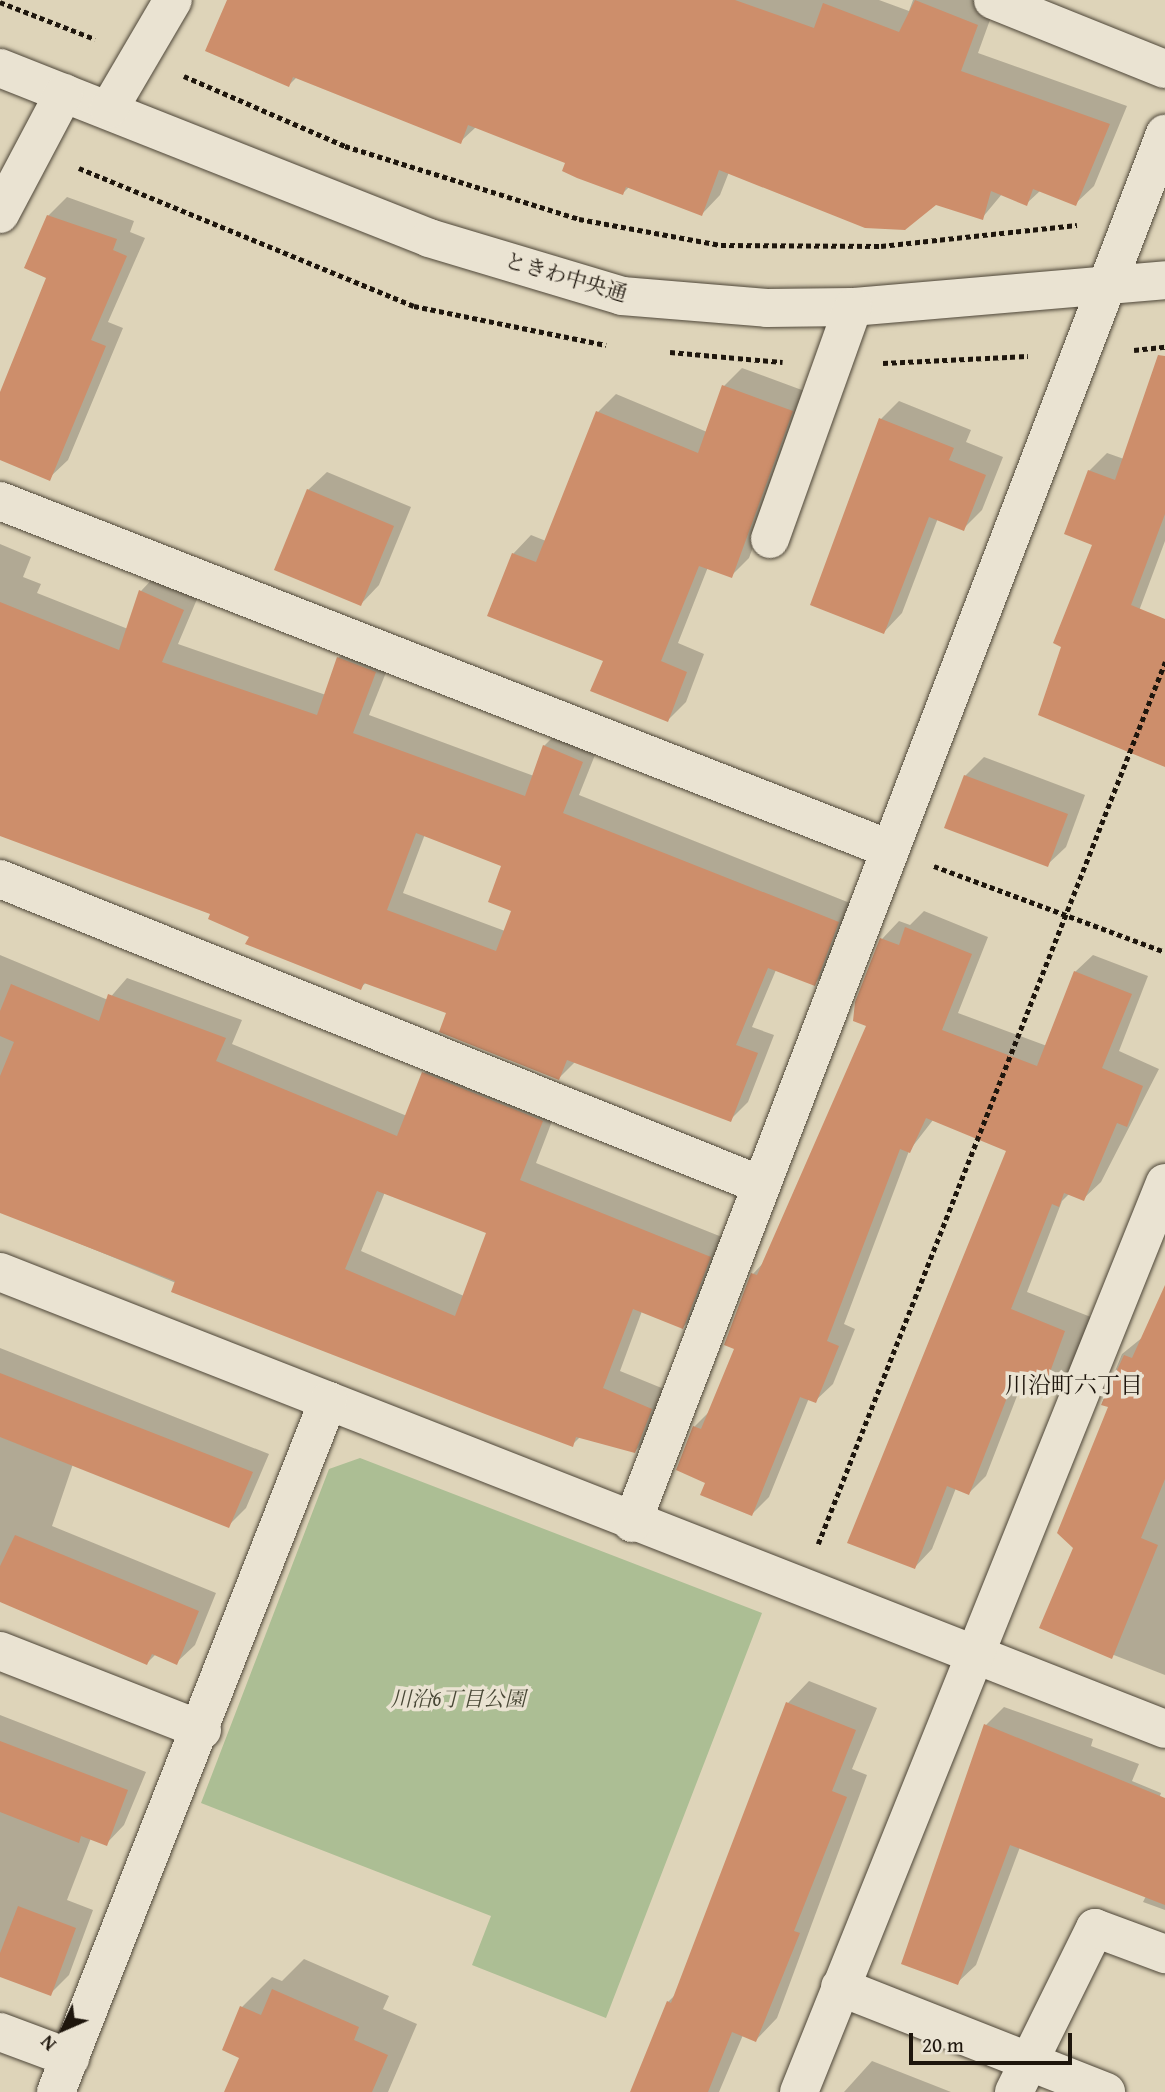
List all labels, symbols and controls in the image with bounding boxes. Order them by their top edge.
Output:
street label: ときわ中央通 [502,248,630,306]
district label: 川沿町六丁目 [1005,1371,1143,1399]
park label: 川沿6丁目公園 [391,1686,525,1712]
north arrow [28,1994,98,2064]
scale bar [913,2018,1076,2062]
text: N [33,2029,62,2058]
text: 20 m [922,2029,964,2060]

